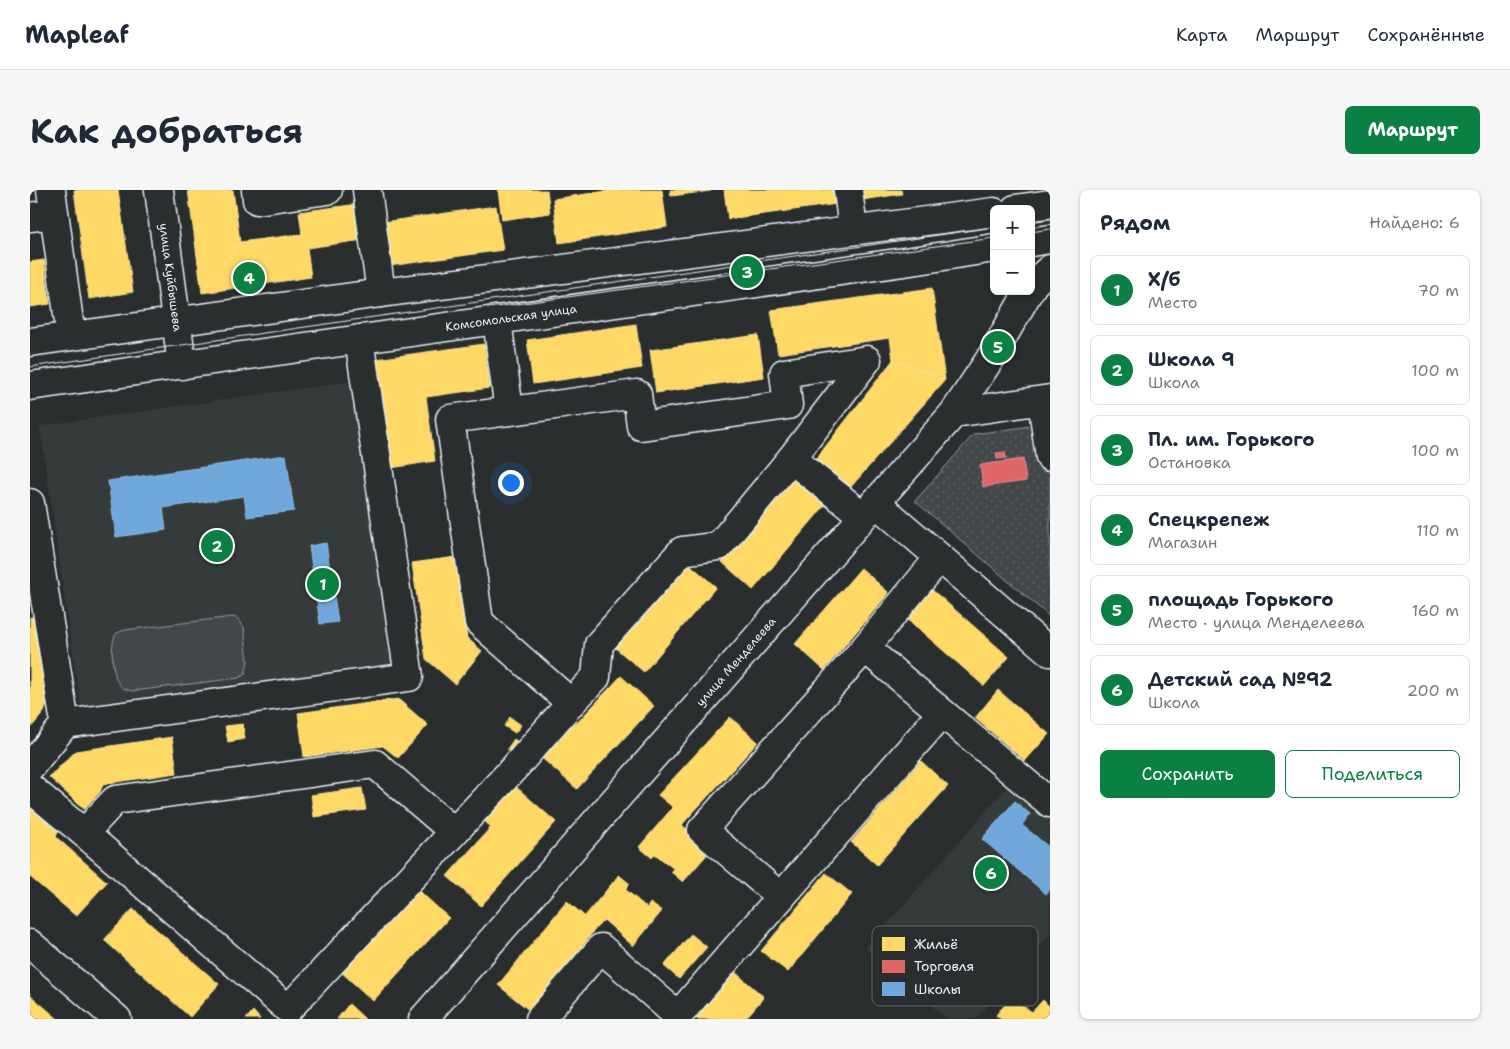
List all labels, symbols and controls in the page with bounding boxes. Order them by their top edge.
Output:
text: Mapleaf [25,19,129,51]
text: Карта [1176,23,1227,47]
text: Маршрут [1255,23,1339,47]
text: Сохранённые [1367,23,1485,47]
button: Маршрут [1345,106,1480,154]
text: Как добраться [30,107,303,154]
map controls [990,205,1035,295]
button: + [990,205,1035,250]
text: Рядом [1100,209,1170,237]
text: Найдено: 6 [1369,212,1460,233]
street label: улица Куйбышева [155,222,186,333]
button: − [990,250,1035,295]
pin: 3 [731,253,763,291]
pin: 4 [233,259,265,297]
text: Х/б [1148,267,1180,292]
text: 1 [1113,280,1121,301]
text: 70 m [1418,280,1459,301]
text: Место [1148,292,1198,313]
street label: Комсомольская улица [444,300,578,335]
pin: 5 [982,328,1014,366]
text: Школа 9 [1148,347,1234,372]
text: 2 [1111,360,1123,381]
text: 100 m [1411,360,1459,381]
text: Школа [1148,372,1200,393]
text: Пл. им. Горького [1148,427,1315,452]
text: 3 [1111,440,1123,461]
text: 100 m [1411,440,1459,461]
text: Остановка [1148,452,1231,473]
your location [498,470,524,496]
text: Спецкрепеж [1148,507,1269,532]
text: 4 [1111,520,1123,541]
text: 110 m [1416,520,1459,541]
pin: 2 [201,527,233,565]
text: Магазин [1148,532,1217,553]
pin: 1 [307,565,339,603]
text: площадь Горького [1148,587,1334,612]
text: 5 [1112,600,1122,621]
text: 160 m [1412,600,1459,621]
text: Место · улица Менделеева [1148,612,1365,633]
street label: улица Менделеева [693,613,780,710]
text: Детский сад №92 [1148,667,1332,692]
text: 6 [1111,680,1123,701]
text: 200 m [1407,680,1459,701]
text: Школа [1148,692,1200,713]
button: Сохранить [1100,750,1275,798]
button: Поделиться [1285,750,1460,798]
pin: 6 [975,854,1007,892]
legend [872,926,1038,1006]
text: Жильё [914,935,958,953]
text: Торговля [914,957,974,975]
text: Школы [914,980,961,998]

